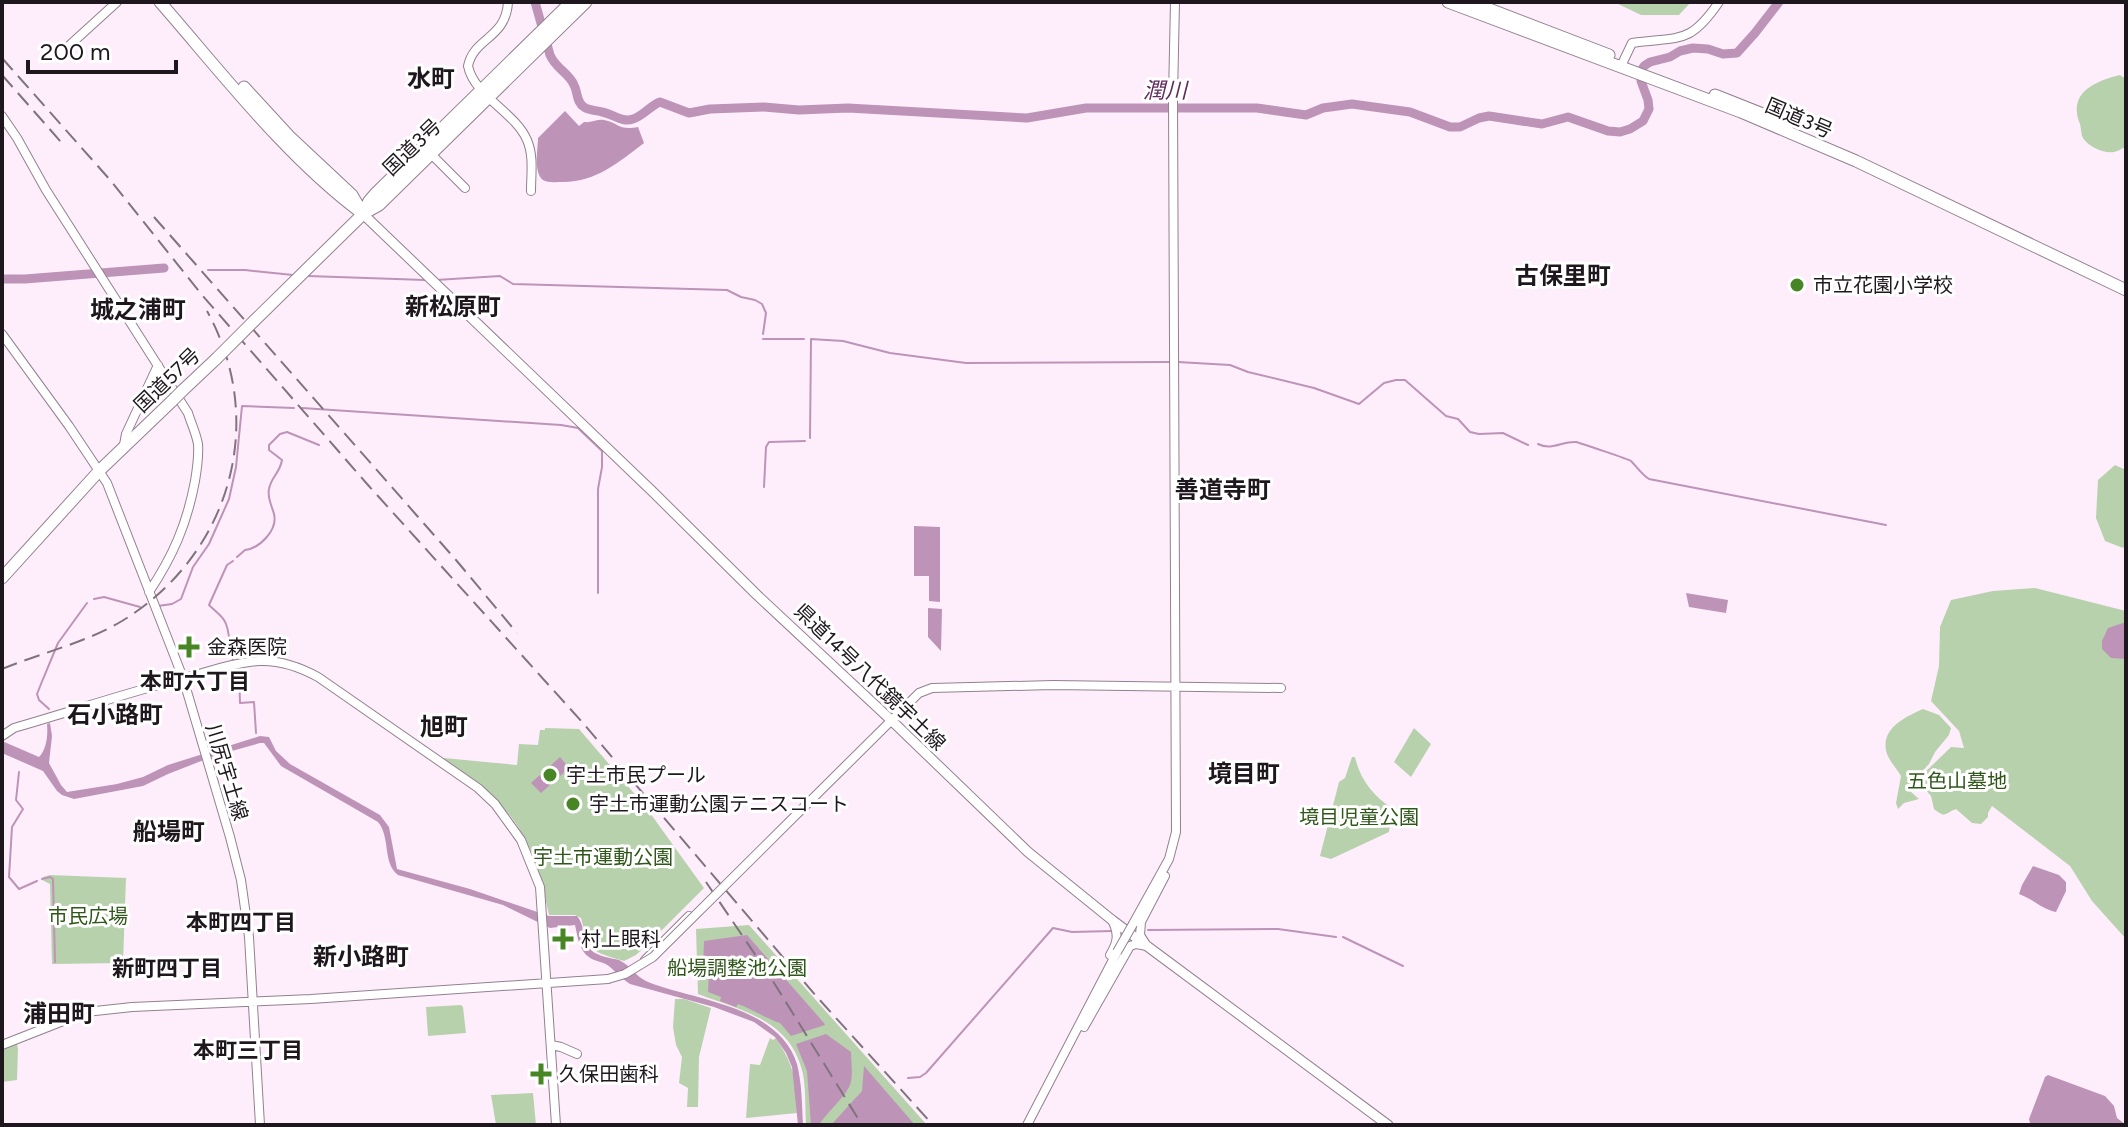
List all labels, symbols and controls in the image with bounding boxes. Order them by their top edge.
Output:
scale bar [28,24,176,74]
text: 200 m [40,37,111,66]
district label: 水町 [407,64,455,93]
water label: 潤川 [1143,77,1189,104]
street label: 国道3号 [1762,93,1836,143]
street label: 国道3号 [378,114,446,180]
district label: 古保里町 [1515,261,1611,290]
place label: 市立花園小学校 [1813,273,1953,297]
marker: 市立花園小学校 [1788,276,1806,294]
district label: 新松原町 [405,292,501,321]
district label: 城之浦町 [90,295,186,324]
street label: 国道57号 [129,343,205,417]
district label: 善道寺町 [1175,475,1271,504]
street label: 県道14号八代鏡宇土線 [789,599,951,755]
place label: 金森医院 [207,635,287,659]
marker: 金森医院 [178,636,200,658]
district label: 本町六丁目 [140,668,250,695]
district label: 石小路町 [67,700,163,729]
district label: 旭町 [420,712,468,741]
street label: 川尻宇土線 [201,721,253,823]
district label: 境目町 [1208,759,1280,788]
place label: 宇土市民プール [566,763,706,787]
marker: 宇土市民プール [541,766,559,784]
park label: 五色山墓地 [1907,769,2007,793]
place label: 宇土市運動公園テニスコート [589,792,849,816]
marker: 宇土市運動公園テニスコート [564,795,582,813]
park label: 境目児童公園 [1299,805,1419,829]
district label: 船場町 [133,817,205,846]
park label: 宇土市運動公園 [533,845,673,869]
park label: 市民広場 [48,904,128,928]
district label: 本町四丁目 [186,909,296,936]
place label: 村上眼科 [581,927,661,951]
marker: 村上眼科 [552,928,574,950]
district label: 新小路町 [313,942,409,971]
district label: 新町四丁目 [112,955,222,982]
park label: 船場調整池公園 [667,956,807,980]
district label: 浦田町 [23,999,95,1028]
district label: 本町三丁目 [193,1037,303,1064]
place label: 久保田歯科 [559,1062,659,1086]
marker: 久保田歯科 [530,1063,552,1085]

